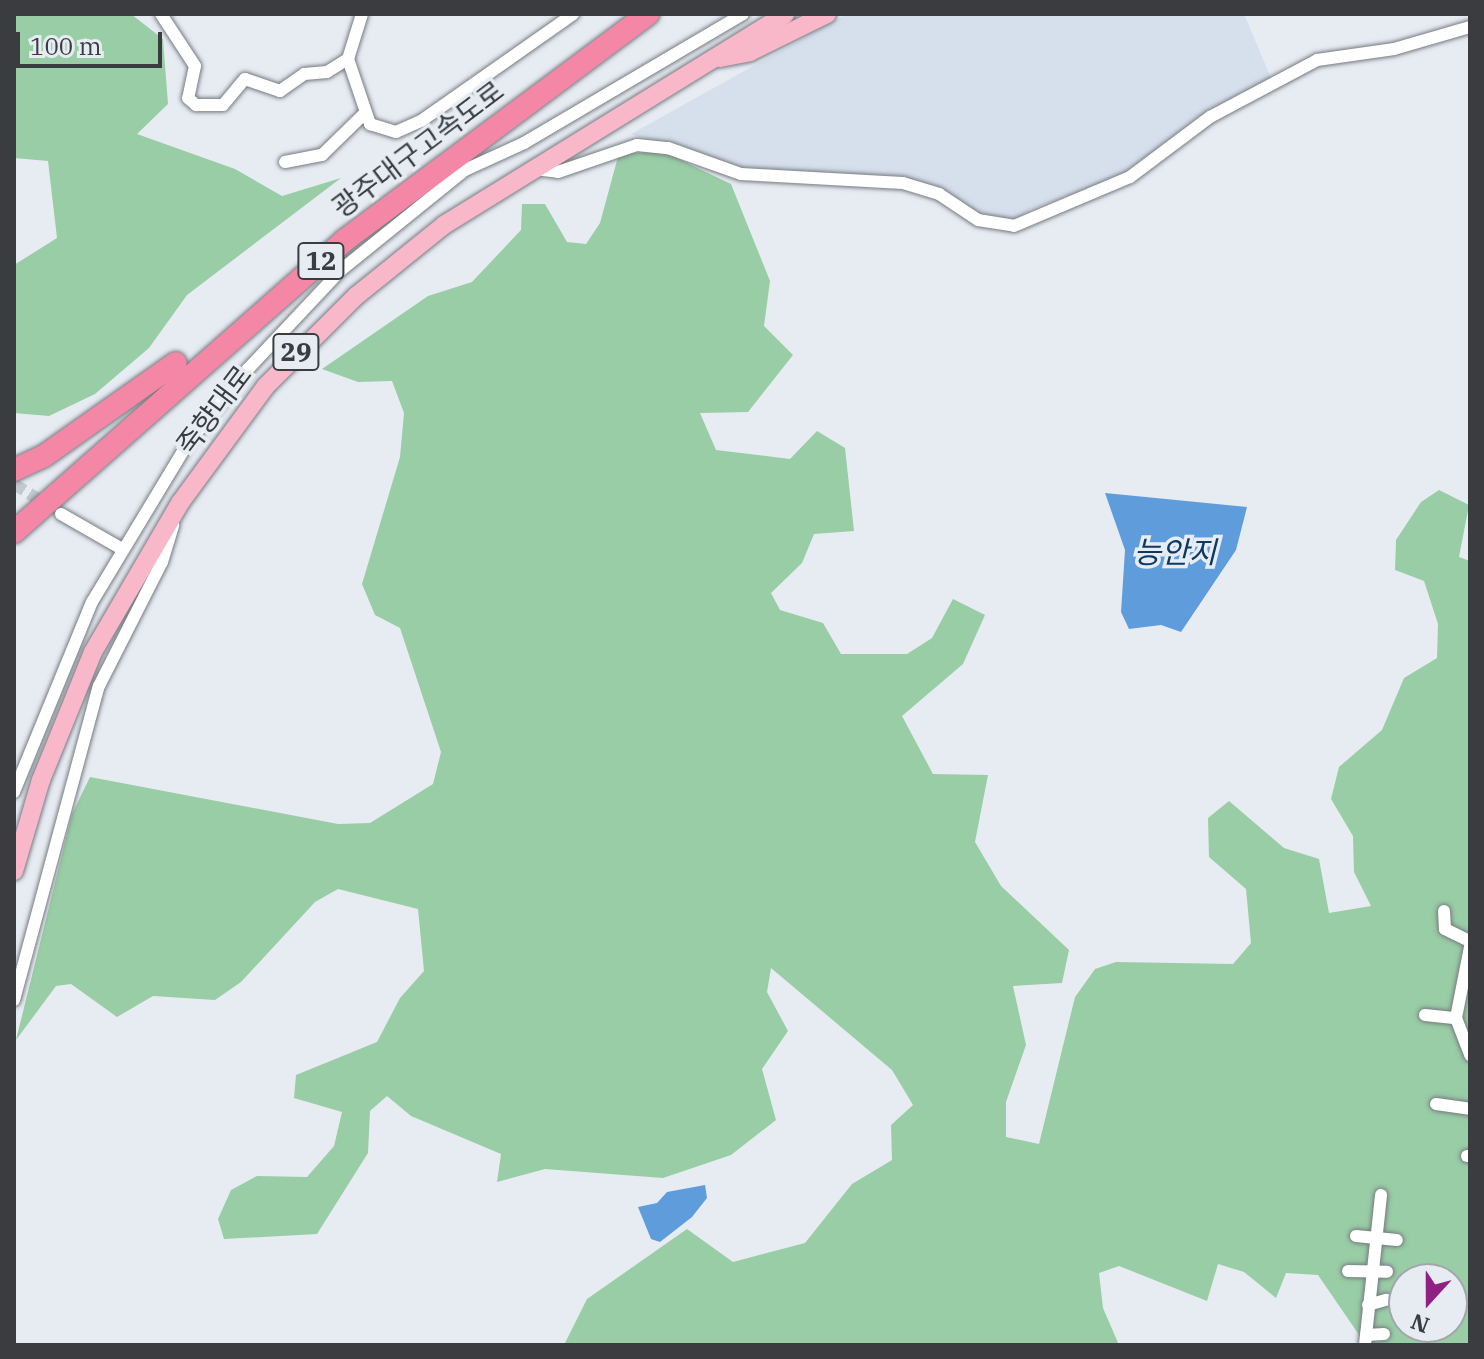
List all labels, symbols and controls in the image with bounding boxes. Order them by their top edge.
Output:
scale bar [20,16,166,66]
text: 100 m [30,30,102,62]
street label: 광주대구고속도로 [326,74,510,224]
road number: 12 [297,239,345,283]
road number: 29 [272,330,320,374]
street label: 죽향대로 [170,359,258,461]
water label: 능안지 [1134,534,1216,570]
north arrow [1388,1263,1468,1343]
text: N [1407,1307,1433,1341]

